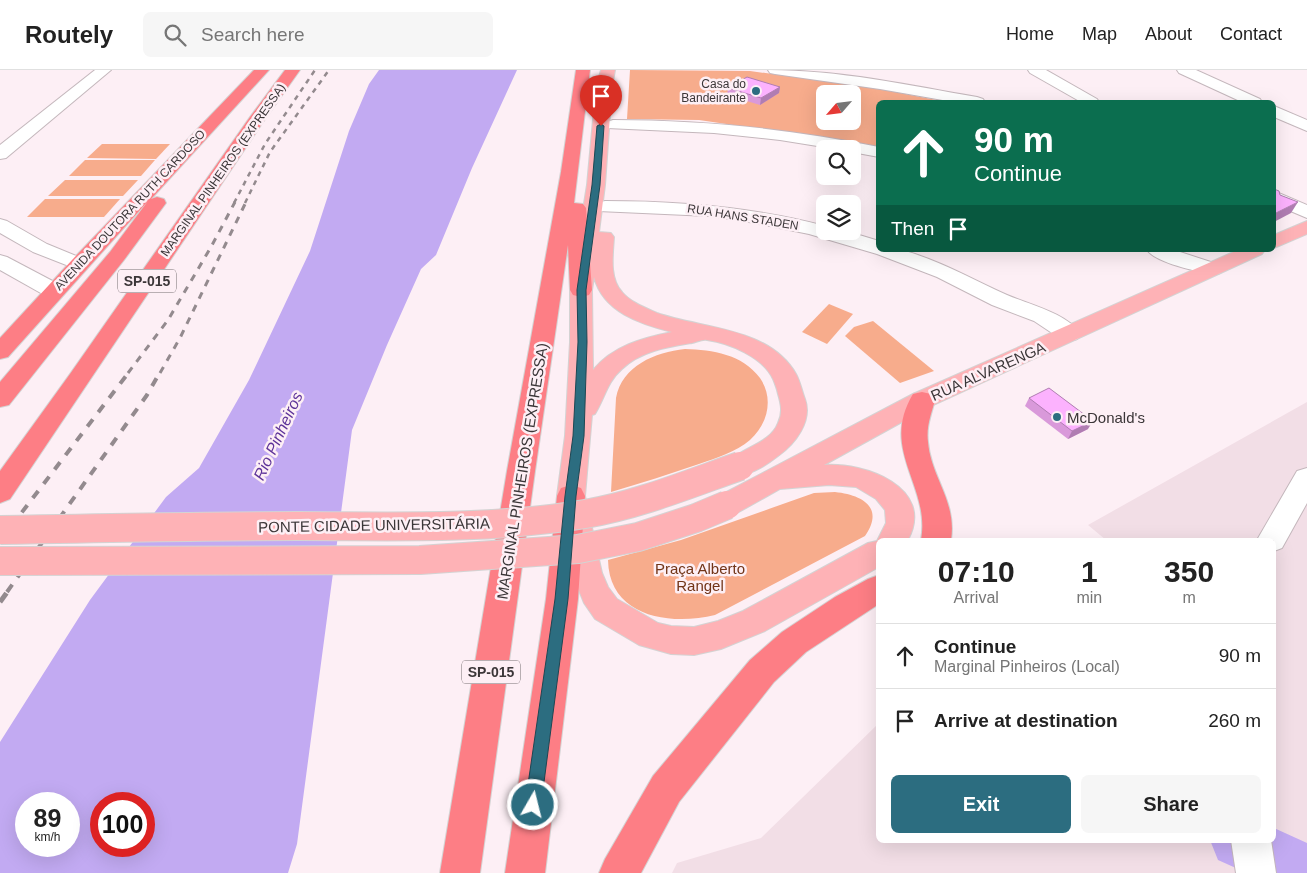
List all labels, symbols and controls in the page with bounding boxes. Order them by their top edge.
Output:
search box [143,12,493,57]
text: Routely [25,21,113,48]
icon: search [161,21,189,49]
text: Search here [201,24,305,45]
text: Home [1006,24,1054,44]
text: Map [1082,24,1117,44]
text: About [1145,24,1192,44]
text: Contact [1220,24,1282,44]
pin [580,75,622,126]
place label: Casa do Bandeirante [681,77,746,105]
street label: MARGINAL PINHEIROS (EXPRESSA) [158,81,288,259]
icon: arrive [587,82,615,110]
marker: Casa do Bandeirante [750,85,762,97]
north arrow [816,85,861,130]
map controls [816,85,861,240]
icon: ahead [891,120,956,185]
text: 90 m [974,120,1054,159]
street label: AVENIDA DOUTORA RUTH CARDOSO [52,127,208,293]
button: search [816,140,861,185]
text: Continue [974,161,1062,186]
button: layers [816,195,861,240]
street label: RUA HANS STADEN [686,201,800,233]
icon: arrive [944,215,972,243]
text: Then [891,218,934,239]
road number: SP-015 [118,270,176,292]
street label: RUA ALVARENGA [928,338,1048,404]
street label: MARGINAL PINHEIROS (EXPRESSA) [493,342,551,600]
water label: Rio Pinheiros [250,389,306,483]
place label: McDonald's [1067,409,1145,426]
marker: McDonald's [1051,411,1063,423]
street label: PONTE CIDADE UNIVERSITÁRIA [258,514,490,536]
text: 07:10 [938,555,1015,588]
text: 1 [1081,555,1098,588]
text: 350 [1164,555,1214,588]
park label: Praça Alberto Rangel [655,560,745,594]
text: Arrival [954,589,999,606]
text: min [1076,589,1102,606]
text: m [1182,589,1196,606]
text: Continue [934,636,1016,657]
icon: ahead [891,642,919,670]
text: 90 m [1219,645,1261,666]
text: Marginal Pinheiros (Local) [934,658,1120,675]
road number: SP-015 [462,660,520,684]
icon: arrive [891,707,919,735]
text: Arrive at destination [934,710,1118,731]
text: 260 m [1208,710,1261,731]
button: Exit [891,775,1071,833]
button: Share [1081,775,1261,833]
position arrow [506,778,558,830]
speed limit sign: 100 [90,792,155,857]
text: 89 [34,804,61,832]
text: km/h [34,830,61,844]

